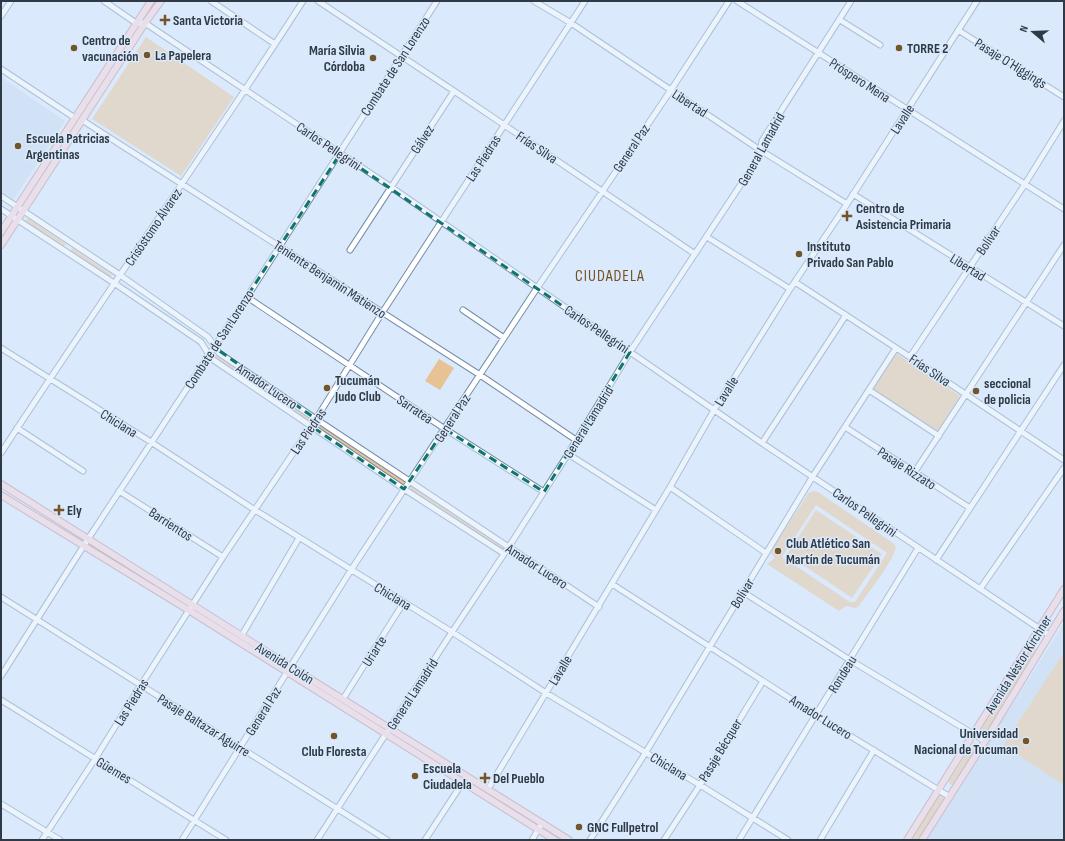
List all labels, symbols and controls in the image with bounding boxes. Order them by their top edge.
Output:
place label: Santa Victoria [173,12,243,29]
north arrow [1013,12,1053,52]
street label: Combate de San Lorenzo [357,13,434,119]
marker: Santa Victoria [160,15,170,25]
text: N [1017,24,1031,34]
place label: Centro de vacunación [82,32,138,65]
street label: Pasaje O´Higgings [972,35,1050,92]
place label: TORRE 2 [907,40,948,57]
place label: María Silvia Córdoba [309,42,365,75]
marker: Centro de vacunación [69,43,79,53]
marker: TORRE 2 [894,43,904,53]
place label: La Papelera [155,47,211,64]
marker: La Papelera [142,50,152,60]
marker: María Silvia Córdoba [368,53,378,63]
street label: Próspero Mena [826,54,893,106]
street label: Libertad [669,86,711,121]
street label: Lavalle [887,101,918,137]
street label: General Lamadrid [734,109,789,189]
street label: Carlos Pellegrini [293,118,364,174]
street label: General Paz [609,121,654,176]
street label: Gálvez [407,122,438,157]
street label: Frías Silva [513,127,561,167]
place label: Escuela Patricias Argentinas [25,130,110,163]
street label: Las Piedras [462,132,505,185]
marker: Escuela Patricias Argentinas [13,141,23,151]
street label: Crisóstomo Álvarez [121,185,186,269]
place label: Centro de Asistencia Primaria [855,200,951,233]
marker: Centro de Asistencia Primaria [841,210,853,222]
street label: Bolívar [972,222,1004,258]
street label: Teniente Benjamín Matienzo [270,237,389,322]
place label: Instituto Privado San Pablo [807,238,894,271]
marker: Instituto Privado San Pablo [794,249,804,259]
street label: Libertad [947,250,989,285]
district label: CIUDADELA [575,267,645,286]
street label: Combate de San Lorenzo [181,286,258,392]
street label: Carlos Pellegrini [561,301,632,357]
street label: Frías Silva [906,350,954,390]
street label: Amador Lucero [232,359,301,413]
place label: Tucumán Judo Club [334,372,381,405]
street label: Lavalle [711,373,742,409]
place label: seccional de policia [984,375,1031,408]
marker: Tucumán Judo Club [322,383,332,393]
street label: General Lamadrid [560,383,617,461]
marker: seccional de policia [971,386,981,396]
street label: Sarratea [393,391,436,428]
street label: General Paz [430,391,474,446]
street label: Las Piedras [287,405,330,458]
street label: Chiclana [97,406,140,441]
street label: Pasaje Rizzato [874,443,939,494]
street label: Carlos Pellegrini [829,484,900,541]
place label: Ely [67,502,82,519]
street label: Barrientos [146,504,196,545]
marker: Ely [54,505,64,515]
place label: Club Atlético San Martín de Tucumán [786,535,880,568]
street label: Amador Lucero [502,540,571,593]
marker: Club Atlético San Martín de Tucumán [773,546,783,556]
street label: Bolívar [727,575,758,611]
street label: Chiclana [371,579,414,614]
street label: Avenida Néstor Kirchner [981,612,1056,717]
street label: Uriarte [358,633,390,670]
street label: Avenida Colón [252,638,317,688]
street label: Lavalle [545,652,576,688]
street label: Rondeau [824,652,861,696]
street label: General Lamadrid [383,655,442,733]
street label: Las Piedras [110,676,152,729]
street label: General Paz [242,684,285,739]
street label: Pasaje Baltazar Aguirre [154,690,253,761]
street label: Amador Lucero [786,691,855,743]
street label: Pasaje Bécquer [695,716,746,785]
place label: Universidad Nacional de Tucuman [914,725,1018,758]
marker: Club Floresta [329,731,339,741]
marker: Universidad Nacional de Tucuman [1021,736,1031,746]
place label: Club Floresta [302,743,367,760]
street label: Chiclana [647,749,690,784]
street label: Güemes [93,753,134,788]
place label: Escuela Ciudadela [423,760,472,793]
place label: Del Pueblo [493,770,545,787]
marker: Escuela Ciudadela [410,771,420,781]
marker: Del Pueblo [480,773,490,783]
place label: GNC Fullpetrol [587,819,659,836]
marker: GNC Fullpetrol [574,822,584,832]

